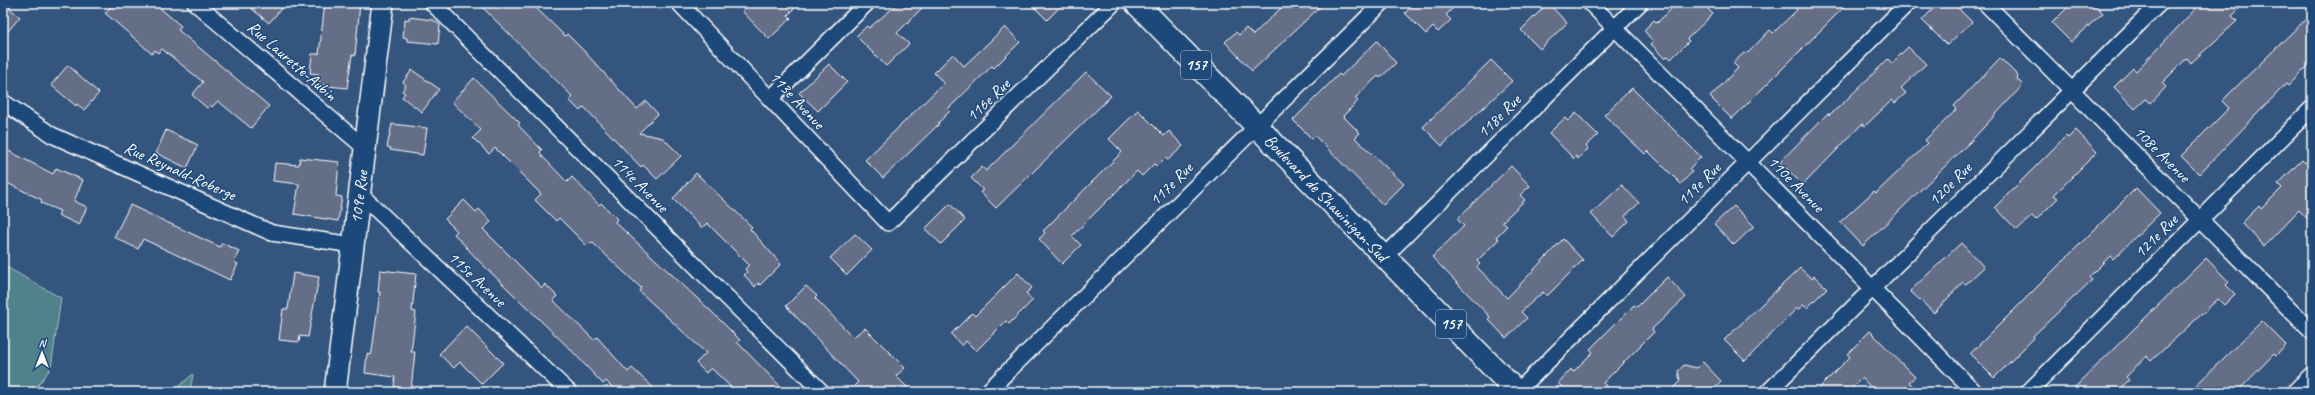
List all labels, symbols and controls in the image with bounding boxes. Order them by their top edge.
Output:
street label: Rue Laurette-Aubin [243,16,341,106]
road number: 157 [1181,51,1211,79]
street label: 113e Avenue [765,67,830,134]
street label: 116e Rue [962,73,1015,126]
street label: 118e Rue [1473,89,1526,142]
street label: 108e Avenue [2129,121,2196,188]
street label: Boulevard de Shawinigan-Sud [1260,130,1394,268]
street label: Rue Reynald-Roberge [121,137,240,206]
street label: 114e Avenue [607,151,674,218]
street label: 110e Avenue [1763,151,1830,218]
street label: 117e Rue [1145,157,1198,210]
street label: 119e Rue [1673,157,1726,210]
street label: 120e Rue [1924,157,1977,210]
street label: 109e Rue [345,168,373,225]
street label: 121e Rue [2130,209,2183,262]
street label: 115e Avenue [444,247,511,312]
road number: 157 [1436,310,1466,338]
north arrow [22,333,62,373]
text: N [39,336,48,350]

